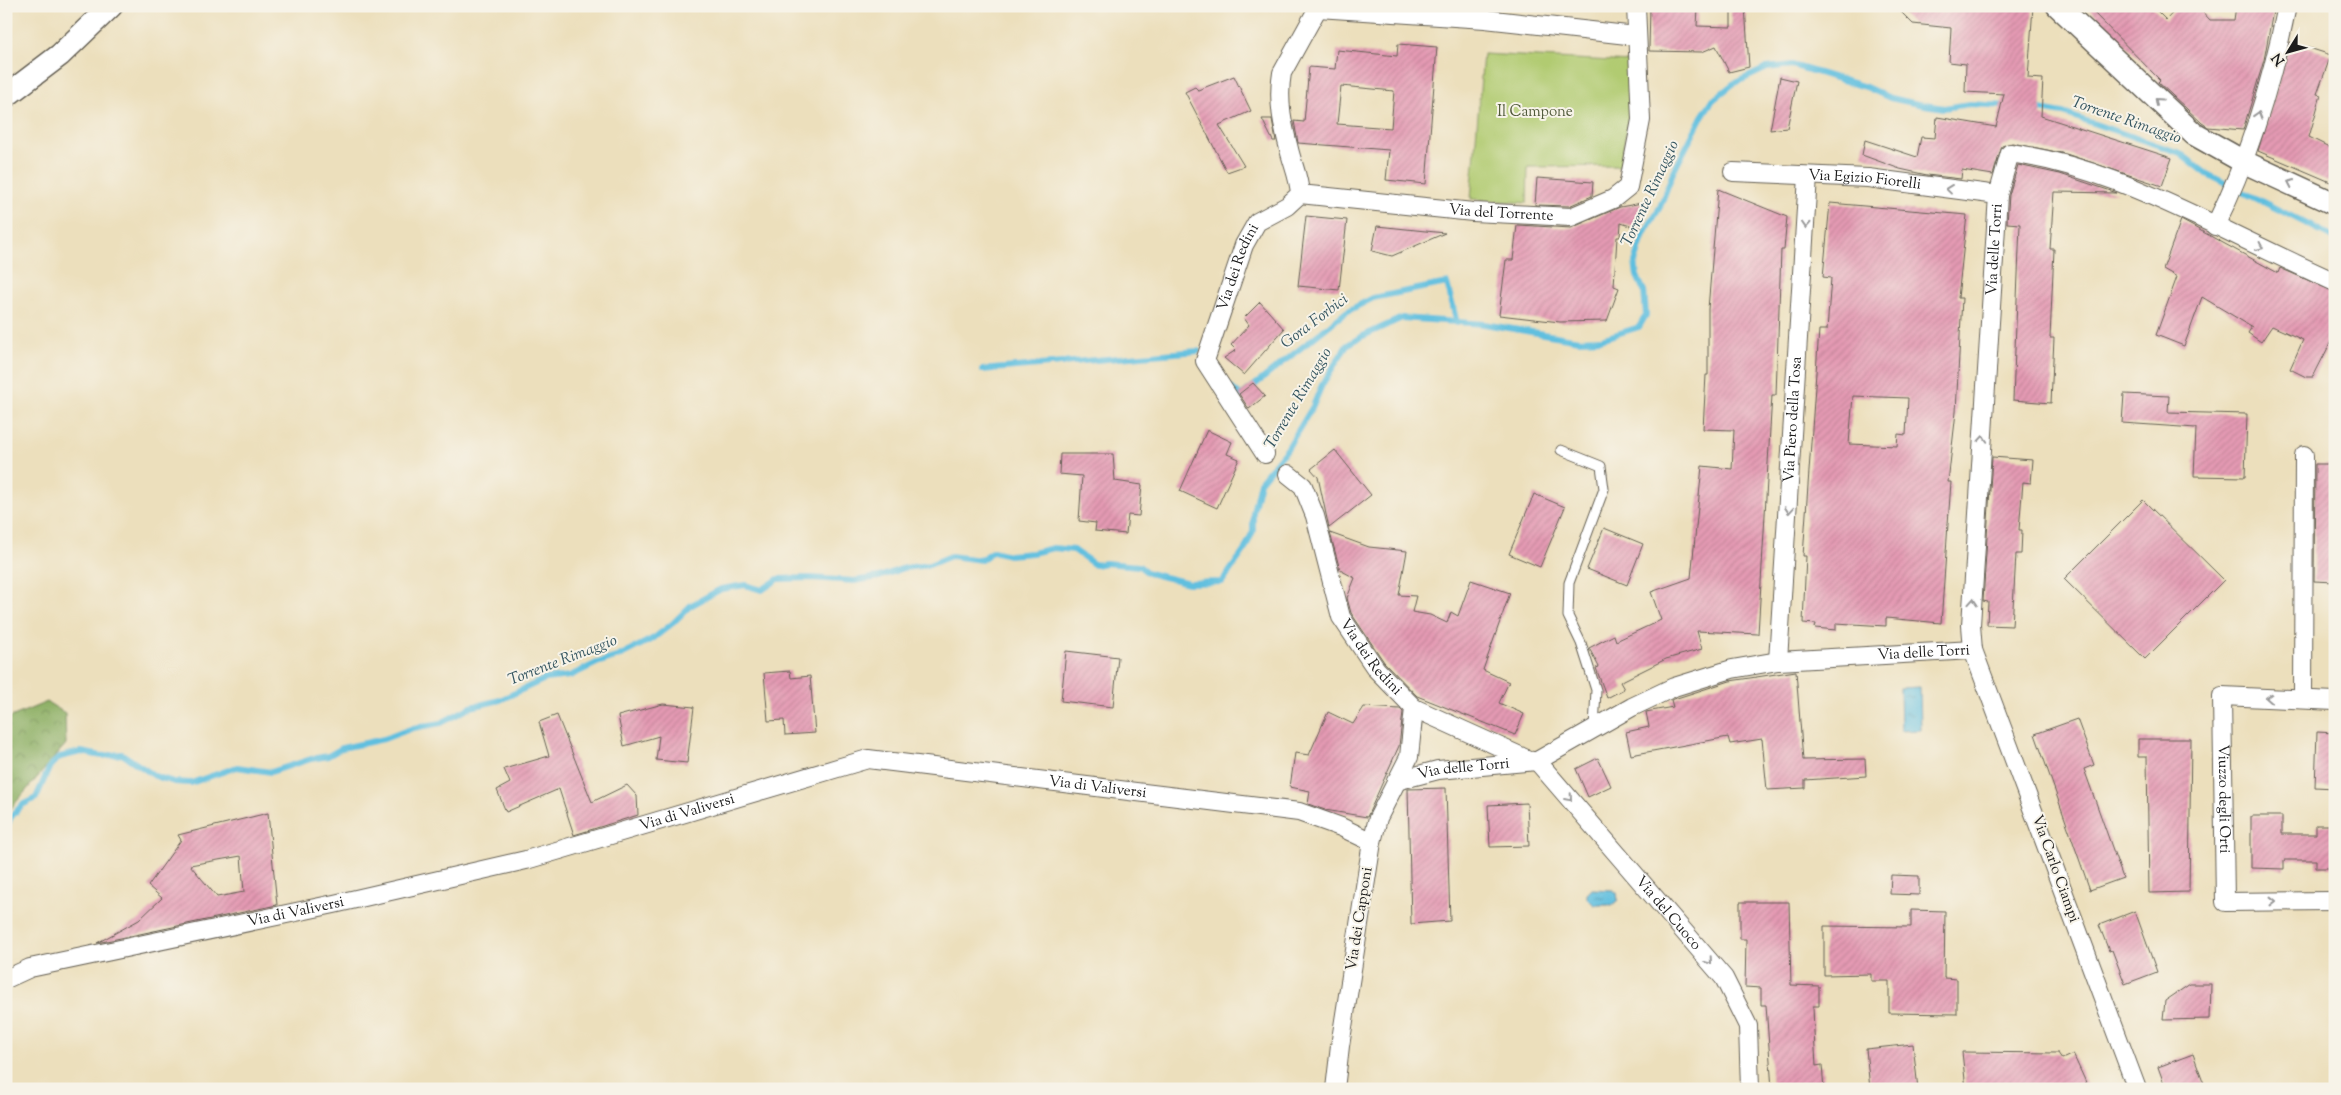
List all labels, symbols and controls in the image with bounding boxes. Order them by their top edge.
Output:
north arrow [2264,28,2314,78]
text: N [2268,48,2291,69]
water label: Torrente Rimaggio [2068,91,2184,151]
one-way arrow [2154,98,2163,107]
park label: Il Campone [1497,102,1573,123]
one-way arrow [2253,111,2263,119]
water label: Torrente Rimaggio [1616,137,1686,251]
street label: Via Egizio Fiorelli [1808,165,1922,195]
one-way arrow [2287,179,2296,189]
one-way arrow [1945,184,1953,195]
street label: Via del Torrente [1448,199,1554,227]
street label: Via delle Torri [1981,203,2008,296]
street label: Via dei Redini [1212,220,1264,314]
one-way arrow [1801,222,1811,229]
one-way arrow [2254,240,2263,250]
water label: Gora Forbici [1276,289,1354,355]
water label: Torrente Rimaggio [1260,344,1338,454]
street label: Via Piero della Tosa [1779,356,1807,483]
one-way arrow [1977,435,1988,443]
one-way arrow [1783,506,1794,514]
one-way arrow [1967,597,1978,605]
street label: Via dei Redini [1335,615,1407,700]
water label: Torrente Rimaggio [505,630,621,692]
street label: Via delle Torri [1877,640,1970,666]
one-way arrow [2264,692,2272,703]
street label: Viuzzo degli Orti [2212,744,2235,854]
street label: Via delle Torri [1415,753,1510,785]
street label: Via di Valiversi [1048,771,1148,804]
street label: Via di Valiversi [637,788,737,836]
one-way arrow [1563,792,1572,801]
street label: Via Carlo Ciampi [2026,812,2084,926]
street label: Via dei Capponi [1341,866,1379,972]
street label: Via del Cuoco [1630,872,1706,955]
street label: Via di Valiversi [245,892,346,932]
one-way arrow [2270,896,2278,906]
one-way arrow [1704,955,1713,964]

